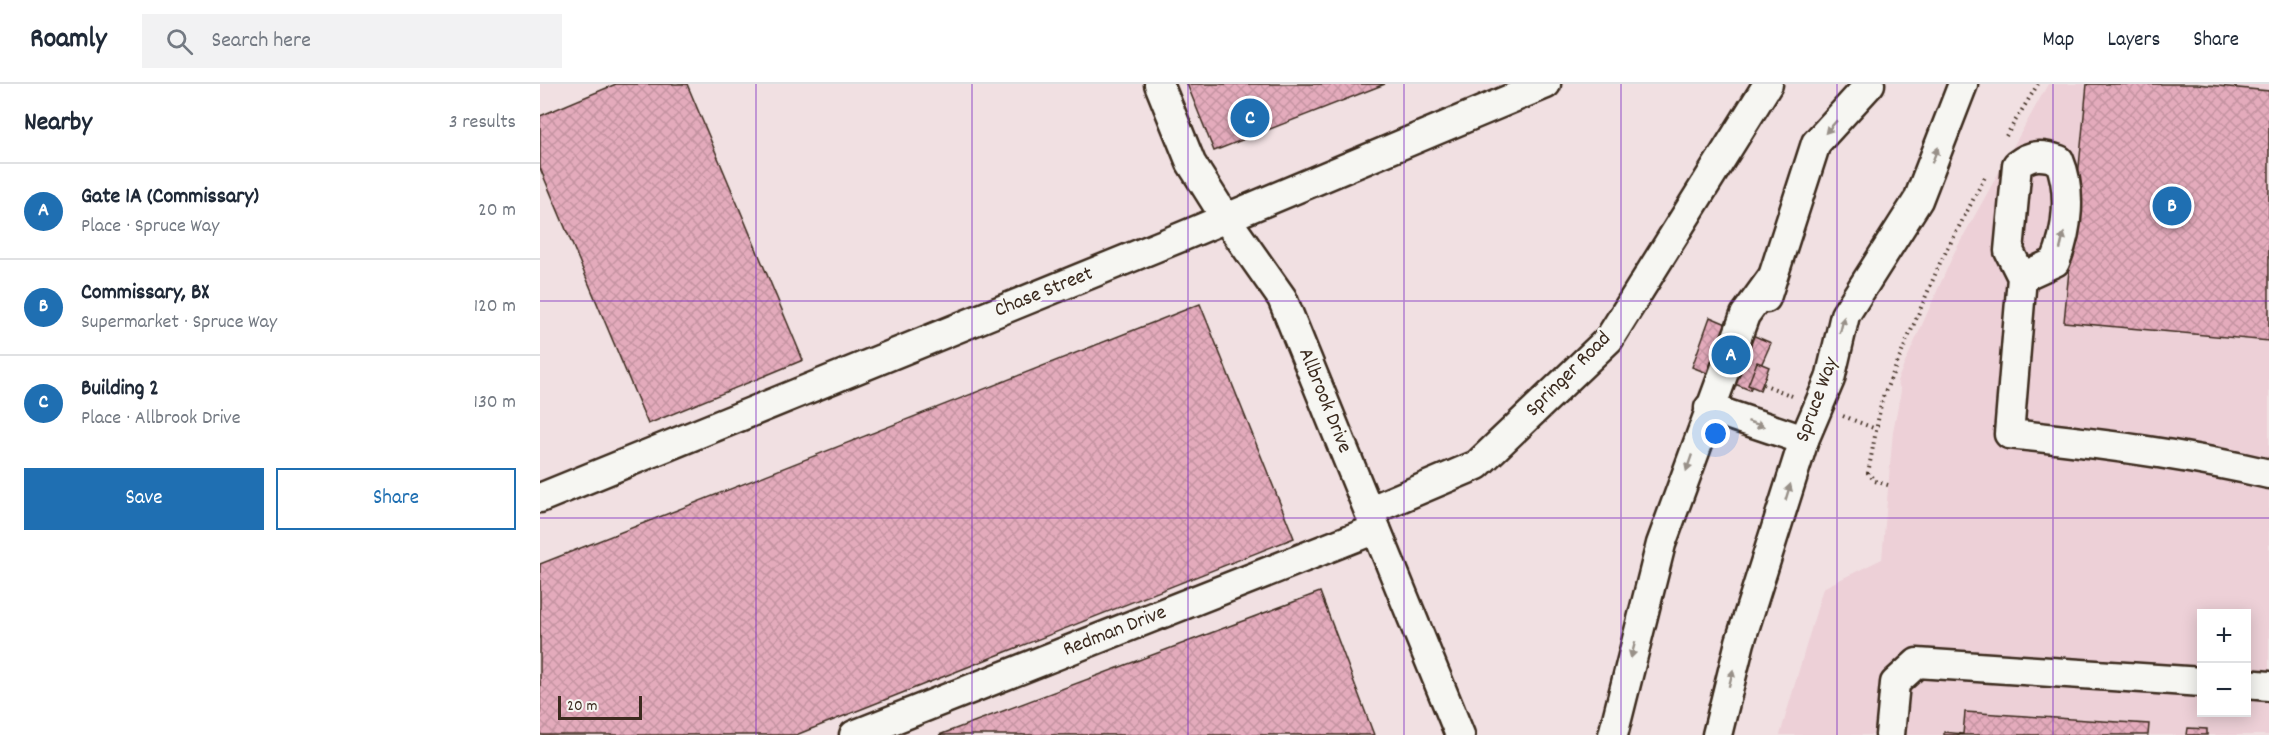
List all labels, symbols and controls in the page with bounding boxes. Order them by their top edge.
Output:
search box [142,14,562,68]
text: Roamly [30,21,106,61]
icon: search [163,25,196,58]
text: Search here [211,26,311,57]
text: Map [2043,26,2074,56]
text: Layers [2107,26,2160,56]
text: Share [2193,26,2239,56]
pin: C [1230,96,1270,141]
text: Nearby [24,105,92,142]
text: 3 results [449,109,516,137]
one-way arrow [1825,119,1838,134]
one-way arrow [1931,146,1941,164]
text: Gate 1A (Commissary) [81,182,259,213]
pin: B [2152,184,2192,228]
text: A [38,197,49,225]
text: 20 m [478,197,516,225]
text: Place · Spruce Way [81,213,219,241]
one-way arrow [2057,232,2067,250]
street label: Chase Street [990,260,1098,326]
text: Commissary, BX [81,278,209,309]
text: B [39,293,48,321]
text: 120 m [474,293,516,321]
text: Supermarket · Spruce Way [81,309,277,337]
one-way arrow [1838,316,1848,334]
street label: Springer Road [1519,325,1619,425]
pin: A [1712,332,1750,378]
street label: Allbrook Drive [1289,344,1359,458]
street label: Spruce Way [1789,353,1847,447]
text: Building 2 [81,374,159,405]
text: C [39,389,48,417]
text: 130 m [474,389,516,417]
text: Place · Allbrook Drive [81,405,240,433]
your location [1701,419,1730,448]
one-way arrow [1747,420,1765,429]
one-way arrow [1684,454,1694,472]
button: Save [24,468,264,530]
button: Share [276,468,516,530]
one-way arrow [1784,483,1793,501]
street label: Redman Drive [1059,599,1171,665]
map controls [2197,609,2251,717]
button: + [2197,609,2251,663]
one-way arrow [1628,641,1637,659]
button: − [2197,663,2251,717]
one-way arrow [1727,669,1737,687]
scale bar [558,693,642,720]
text: 20 m [567,695,597,718]

